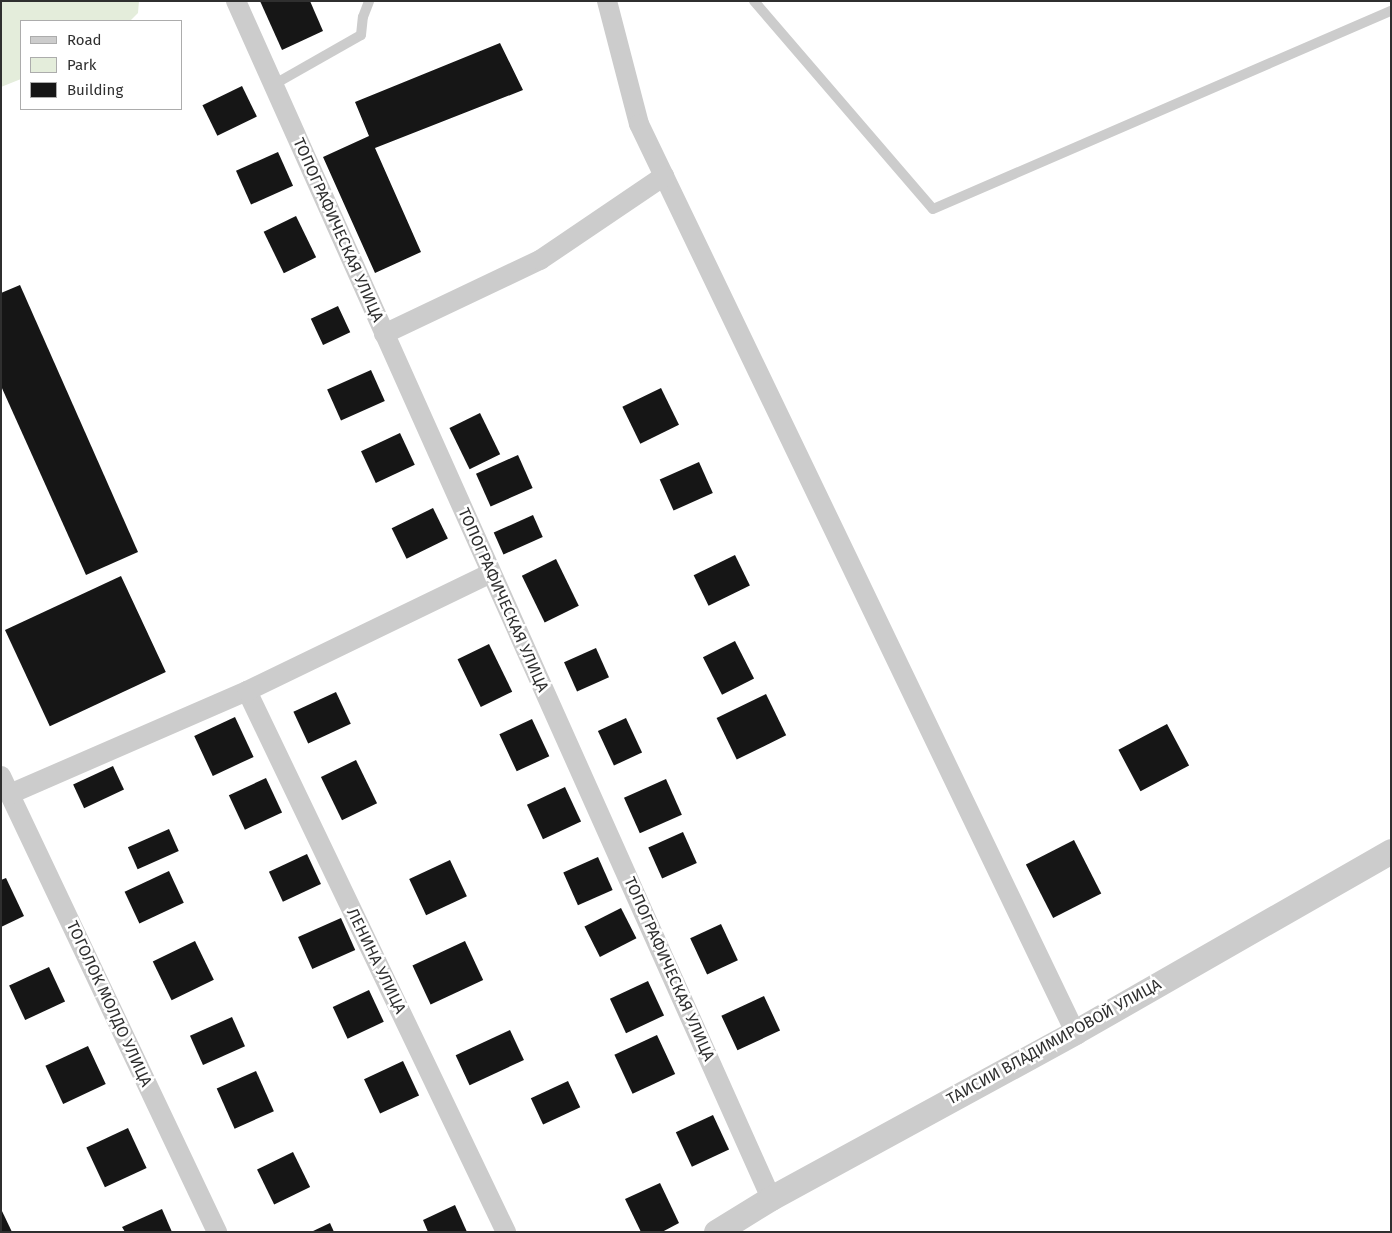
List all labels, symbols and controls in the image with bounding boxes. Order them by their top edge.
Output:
legend [20,20,182,110]
text: Road [67,31,102,49]
text: Park [67,56,97,74]
text: Building [67,81,123,99]
street label: ТОПОГРАФИЧЕСКАЯ УЛИЦА [289,135,387,325]
street label: ТОПОГРАФИЧЕСКАЯ УЛИЦА [454,505,552,695]
street label: ТОПОГРАФИЧЕСКАЯ УЛИЦА [620,874,718,1064]
street label: ЛЕНИНА УЛИЦА [342,905,410,1017]
street label: ТОГОЛОК МОЛДО УЛИЦА [62,918,156,1090]
street label: ТАИСИИ ВЛАДИМИРОВОЙ УЛИЦА [944,975,1164,1109]

